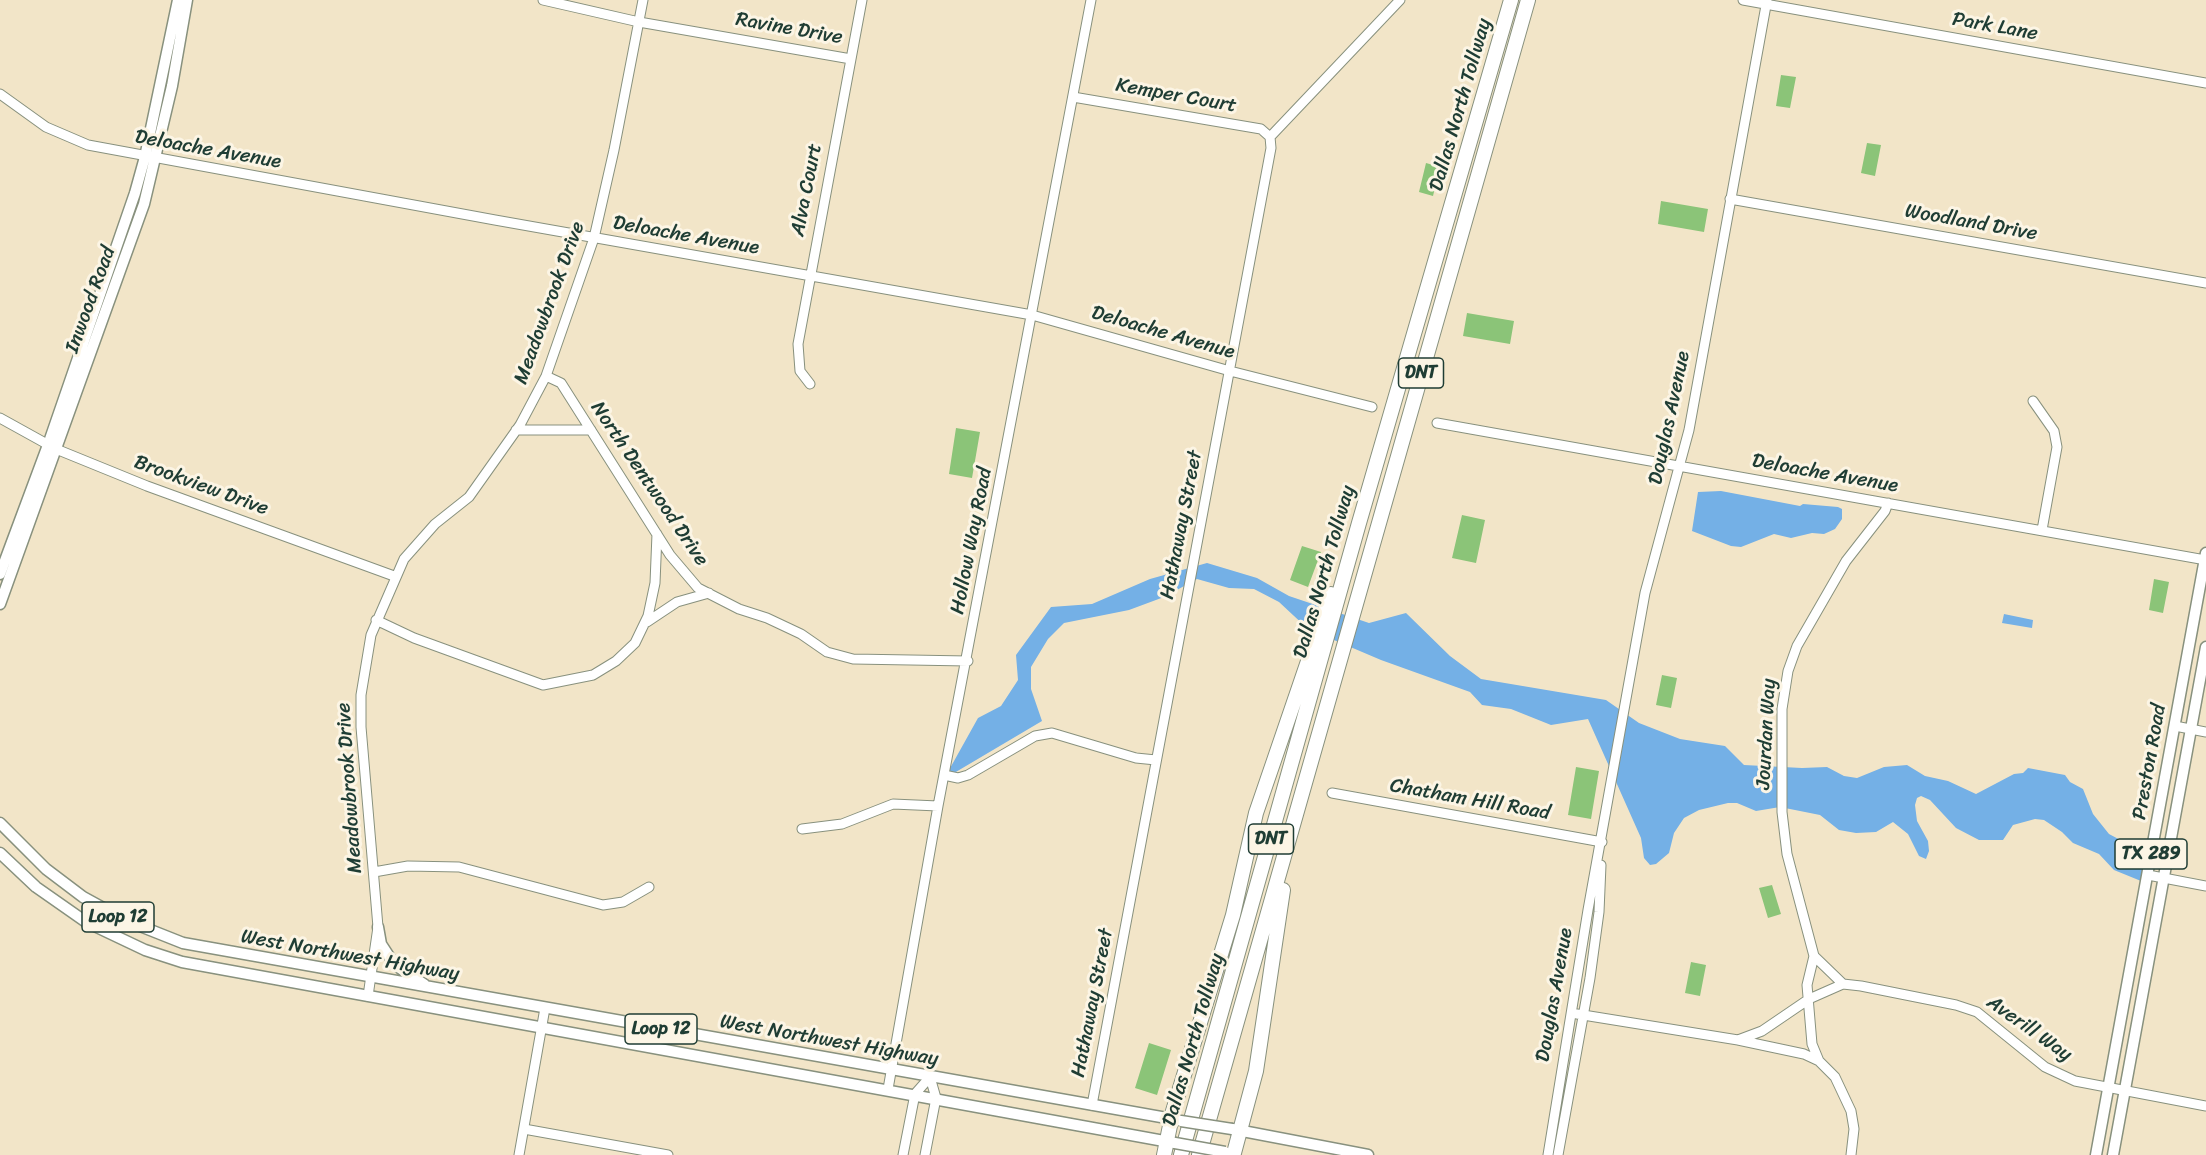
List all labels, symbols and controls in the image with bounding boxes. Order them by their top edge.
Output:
street label: Ravine Drive [734,8,844,50]
street label: Park Lane [1950,8,2040,46]
street label: Dallas North Tollway [1425,16,1497,194]
street label: Kemper Court [1114,74,1238,118]
street label: Deloache Avenue [133,125,283,175]
street label: Alva Court [786,142,828,238]
street label: Woodland Drive [1903,200,2039,246]
street label: Deloache Avenue [611,211,761,261]
street label: Meadowbrook Drive [509,218,591,388]
street label: Inwood Road [61,244,121,356]
street label: Deloache Avenue [1089,301,1237,365]
street label: Douglas Avenue [1644,349,1696,487]
road number: DNT [1398,358,1444,388]
street label: North Dentwood Drive [585,397,713,571]
street label: Hathaway Street [1156,449,1208,601]
street label: Deloache Avenue [1750,449,1900,499]
street label: Brookview Drive [131,451,271,521]
street label: Hollow Way Road [946,466,998,616]
street label: Dallas North Tollway [1289,483,1361,661]
street label: Jourdan Way [1752,678,1782,790]
street label: Meadowbrook Drive [332,702,368,874]
street label: Preston Road [2128,702,2172,822]
street label: Chatham Hill Road [1388,774,1552,826]
road number: DNT [1248,824,1294,854]
road number: TX 289 [2115,839,2187,869]
road number: Loop 12 [82,902,154,932]
street label: West Northwest Highway [239,925,461,987]
street label: Douglas Avenue [1531,926,1579,1064]
street label: Hathaway Street [1067,927,1119,1079]
street label: Dallas North Tollway [1158,951,1230,1129]
street label: Averill Way [1982,991,2076,1067]
street label: West Northwest Highway [718,1010,940,1072]
road number: Loop 12 [625,1014,697,1044]

